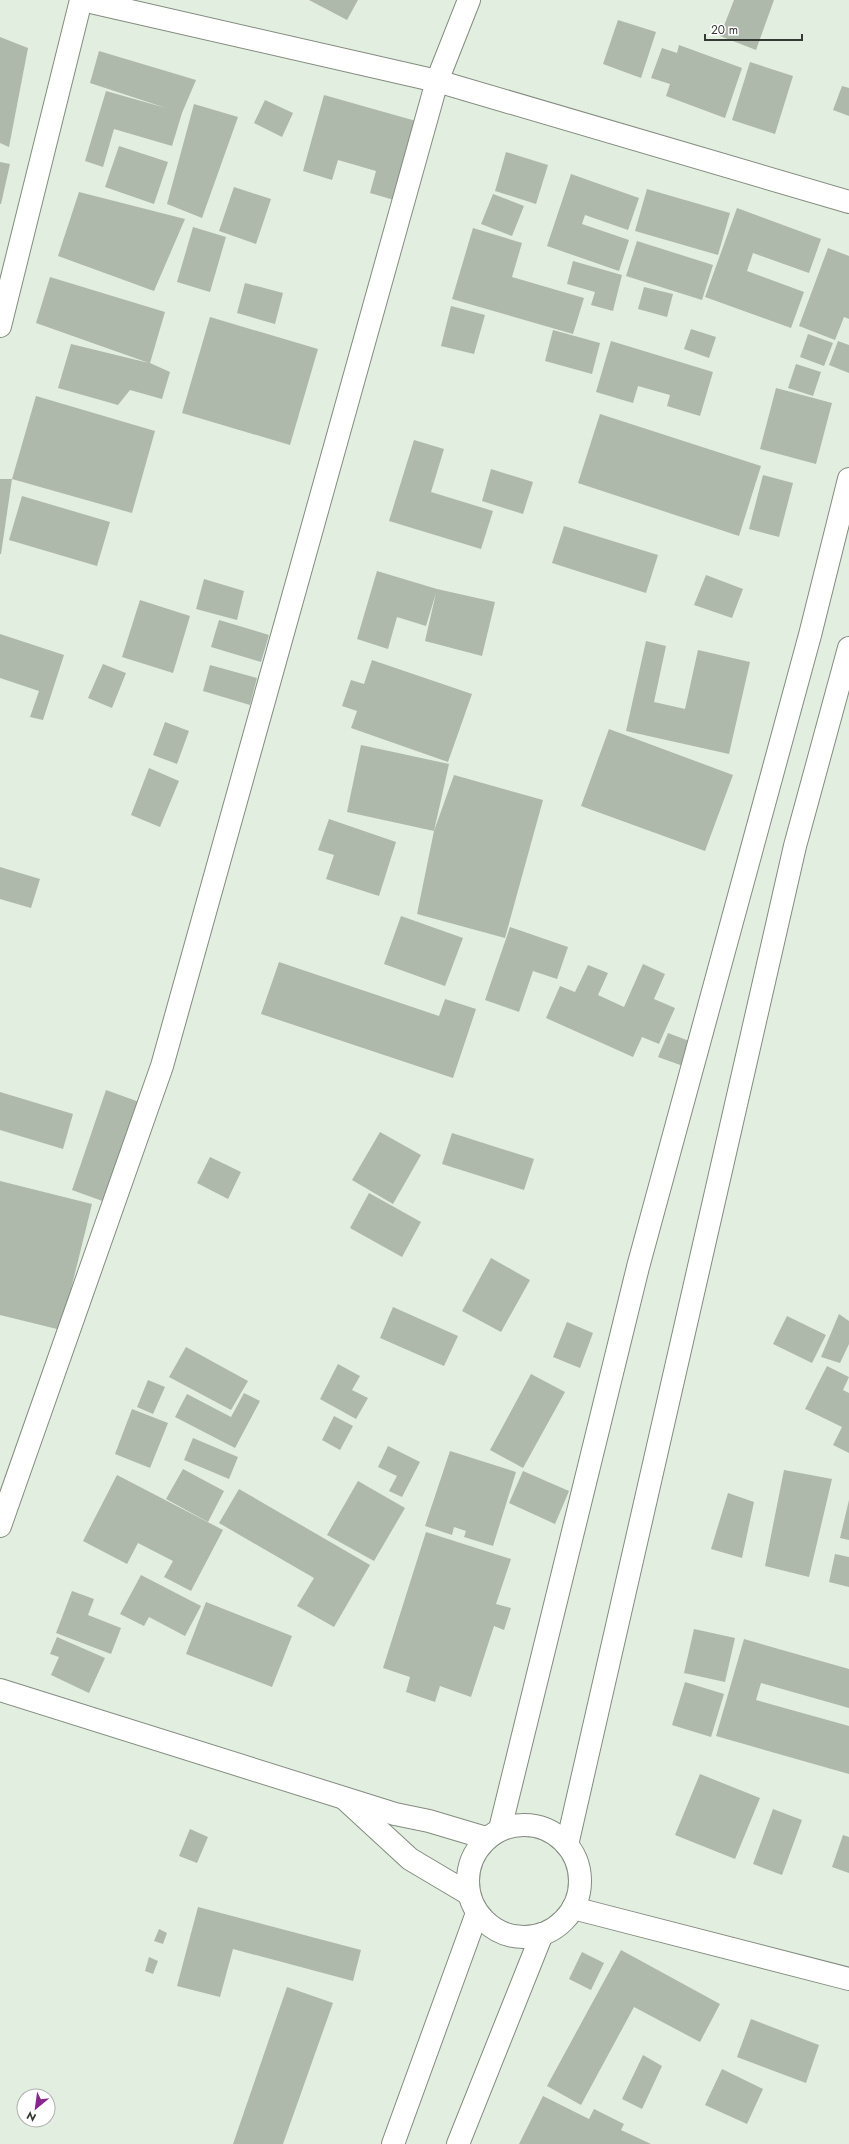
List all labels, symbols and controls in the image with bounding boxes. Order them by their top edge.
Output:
scale bar [705,16,802,42]
text: 20 m [711,21,738,39]
north arrow [16,2088,56,2128]
text: N [23,2108,39,2126]

